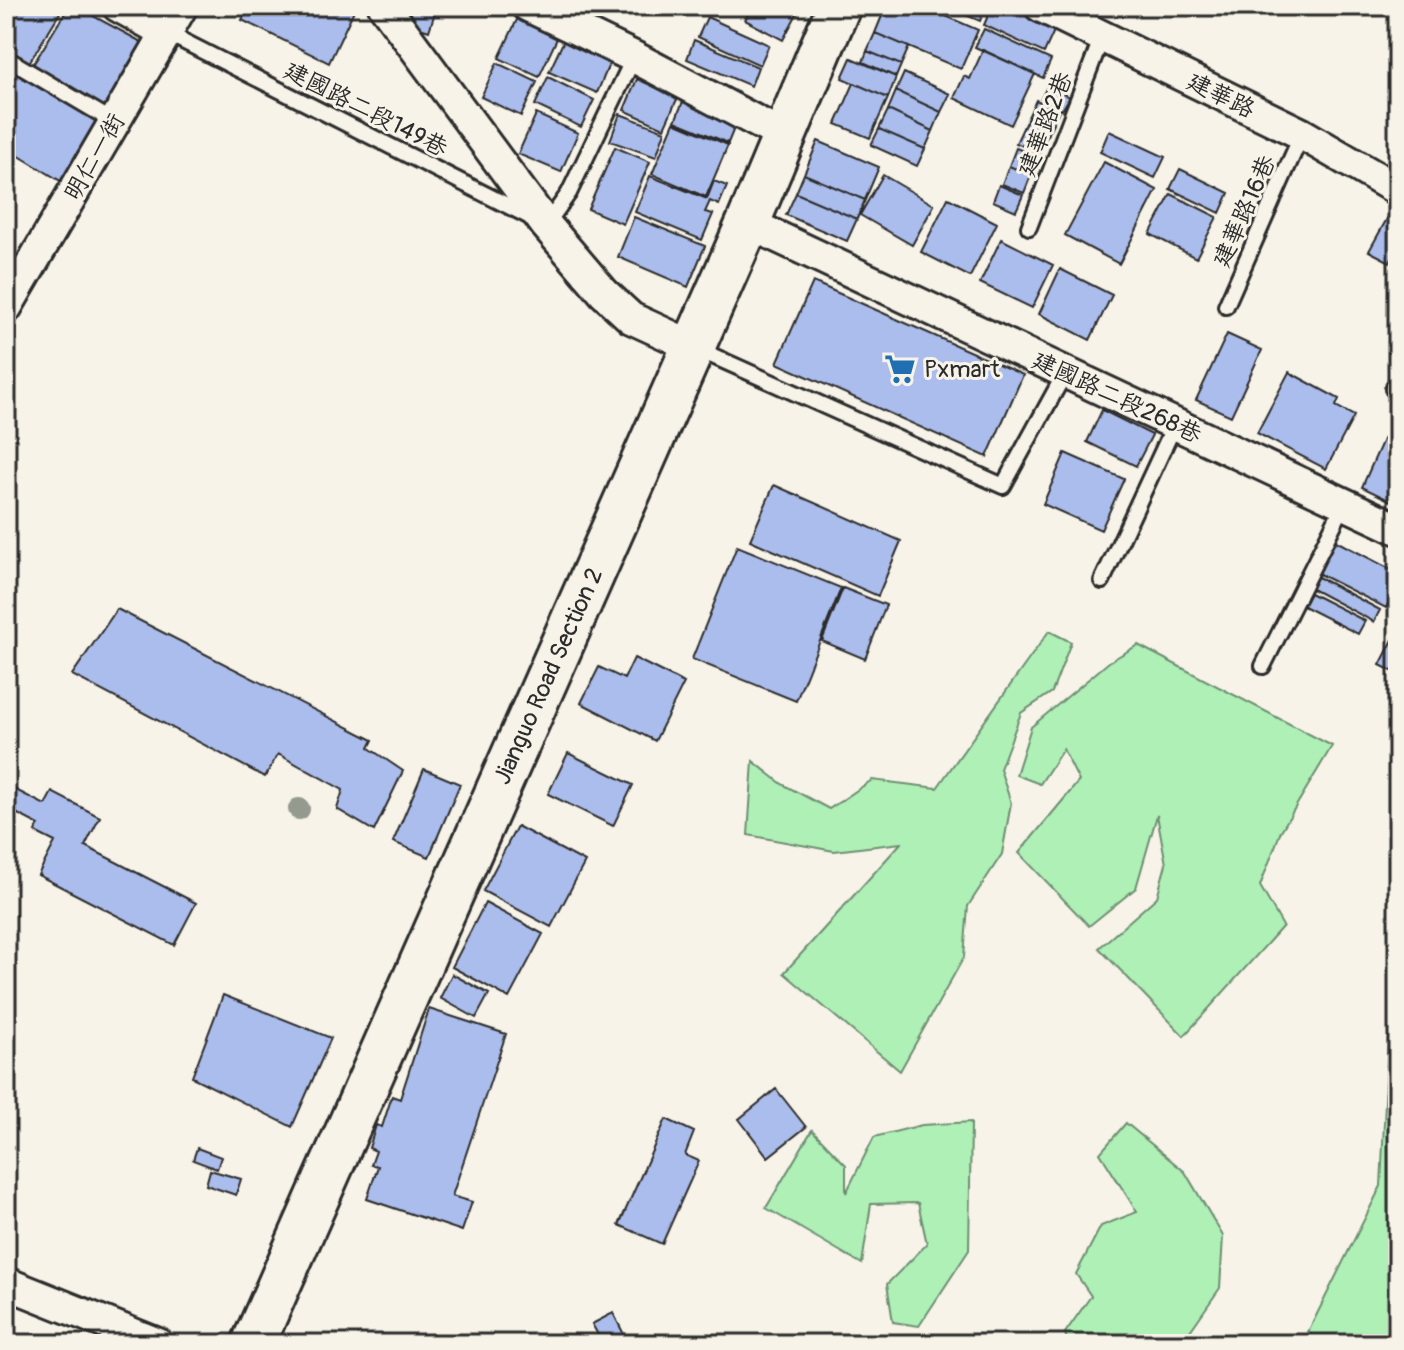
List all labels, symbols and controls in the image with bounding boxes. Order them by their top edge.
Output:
street label: 建國路二段149巷 [279,56,452,163]
street label: 建華路 [1182,67,1259,124]
street label: 建華路2巷 [1012,68,1079,180]
street label: 明仁一街 [58,108,131,206]
street label: 建華路16巷 [1207,151,1282,272]
street label: 建國路二段268巷 [1028,346,1206,449]
supermarket icon: Pxmart [883,352,917,386]
place label: Pxmart [924,355,1000,384]
street label: Jianguo Road Section 2 [488,564,609,789]

